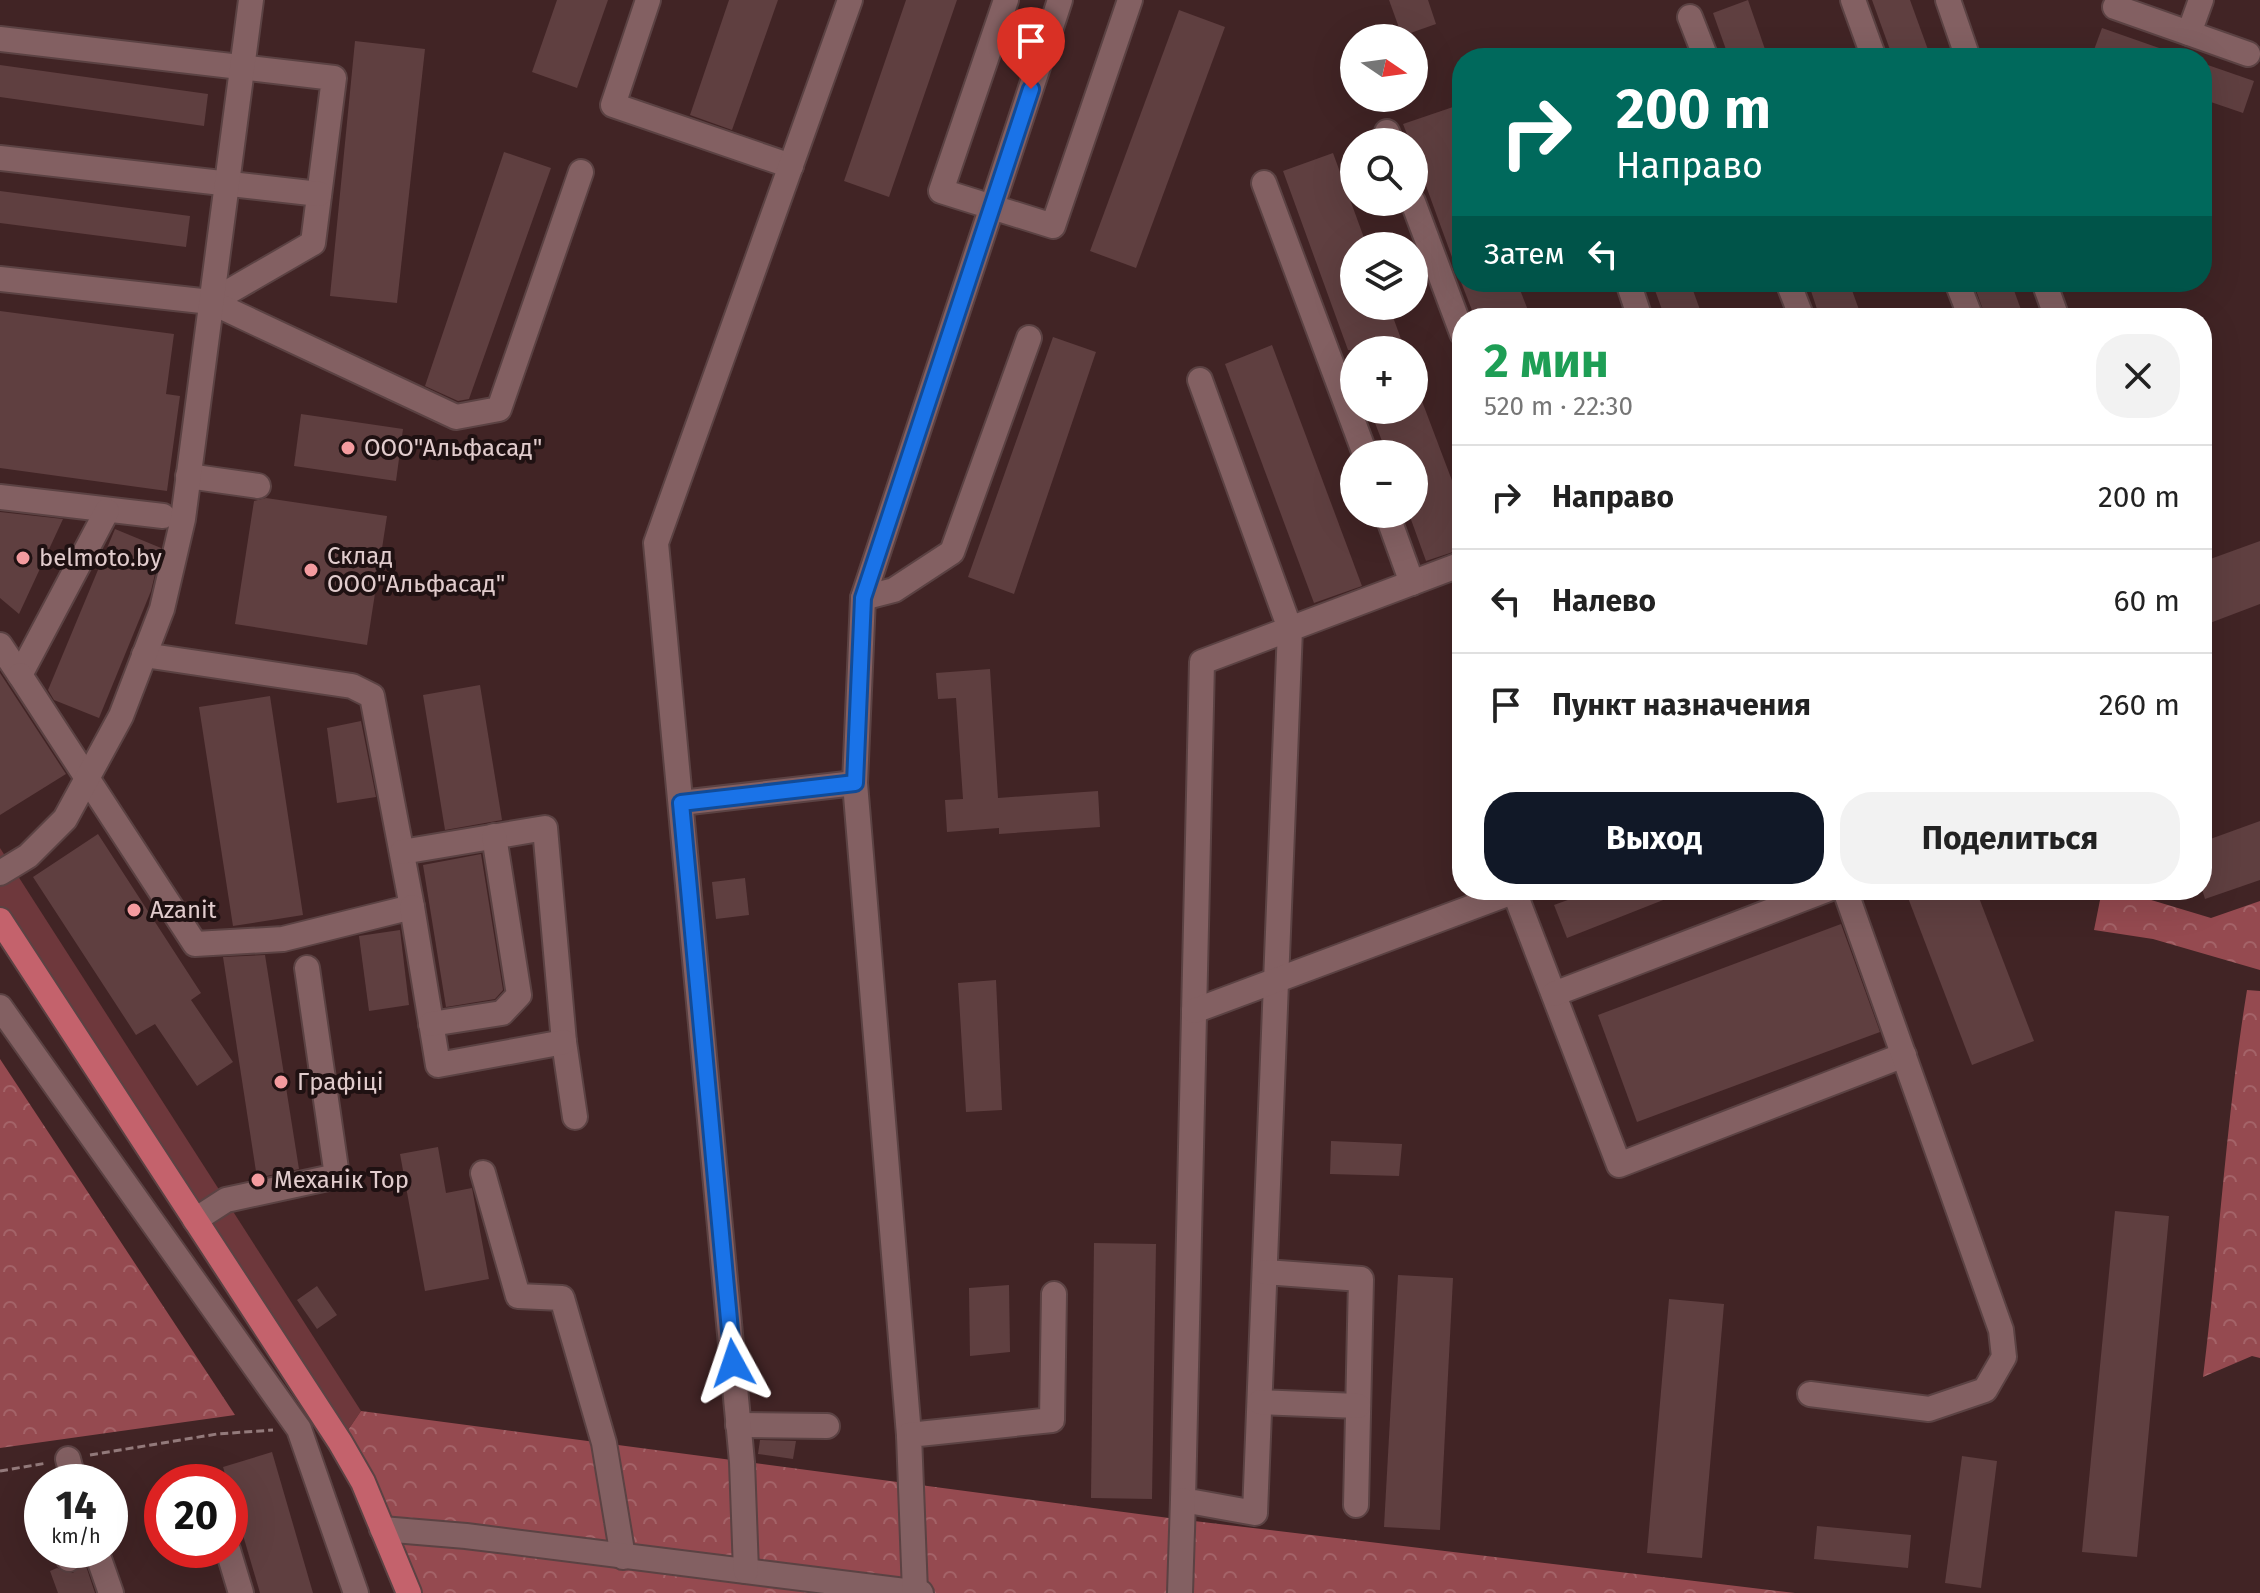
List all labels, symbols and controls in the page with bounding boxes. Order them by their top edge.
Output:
pin [997,7,1065,89]
icon: arrive [1009,19,1053,63]
north arrow [1340,24,1428,112]
map controls [1340,24,1428,528]
text: 200 m [1616,76,1771,143]
icon: right [1484,80,1588,184]
button: search [1340,128,1428,216]
text: Направо [1616,144,1763,188]
button: layers [1340,232,1428,320]
icon: left [1581,232,1625,276]
text: Затем [1484,236,1565,272]
text: 2 мин [1484,332,1609,390]
button: close [2096,334,2180,418]
button: + [1340,336,1428,424]
text: 520 m · 22:30 [1484,391,1633,422]
place label: ООО"Альфасад" [364,434,542,462]
marker: ООО"Альфасад" [339,439,357,457]
button: − [1340,440,1428,528]
icon: right [1484,475,1528,519]
text: Направо [1552,479,1674,515]
text: 200 m [2098,479,2180,515]
place label: Склад ООО"Альфасад" [327,542,505,598]
place label: belmoto.by [39,544,162,572]
marker: belmoto.by [14,549,32,567]
marker: Склад ООО"Альфасад" [302,561,320,579]
icon: left [1484,579,1528,623]
text: Налево [1552,583,1656,619]
text: 60 m [2114,583,2180,619]
icon: arrive [1484,683,1528,727]
text: Пункт назначения [1552,687,1811,723]
text: 260 m [2099,687,2180,723]
button: Выход [1484,792,1824,884]
button: Поделиться [1840,792,2180,884]
place label: Azanit [150,896,217,924]
marker: Azanit [125,901,143,919]
place label: Графіці [297,1068,383,1096]
marker: Графіці [272,1073,290,1091]
place label: Механік Тор [274,1166,409,1194]
marker: Механік Тор [249,1171,267,1189]
position arrow [691,1321,775,1405]
speed limit sign: 20 [144,1464,248,1568]
text: 14 [55,1482,97,1530]
text: km/h [51,1524,101,1548]

